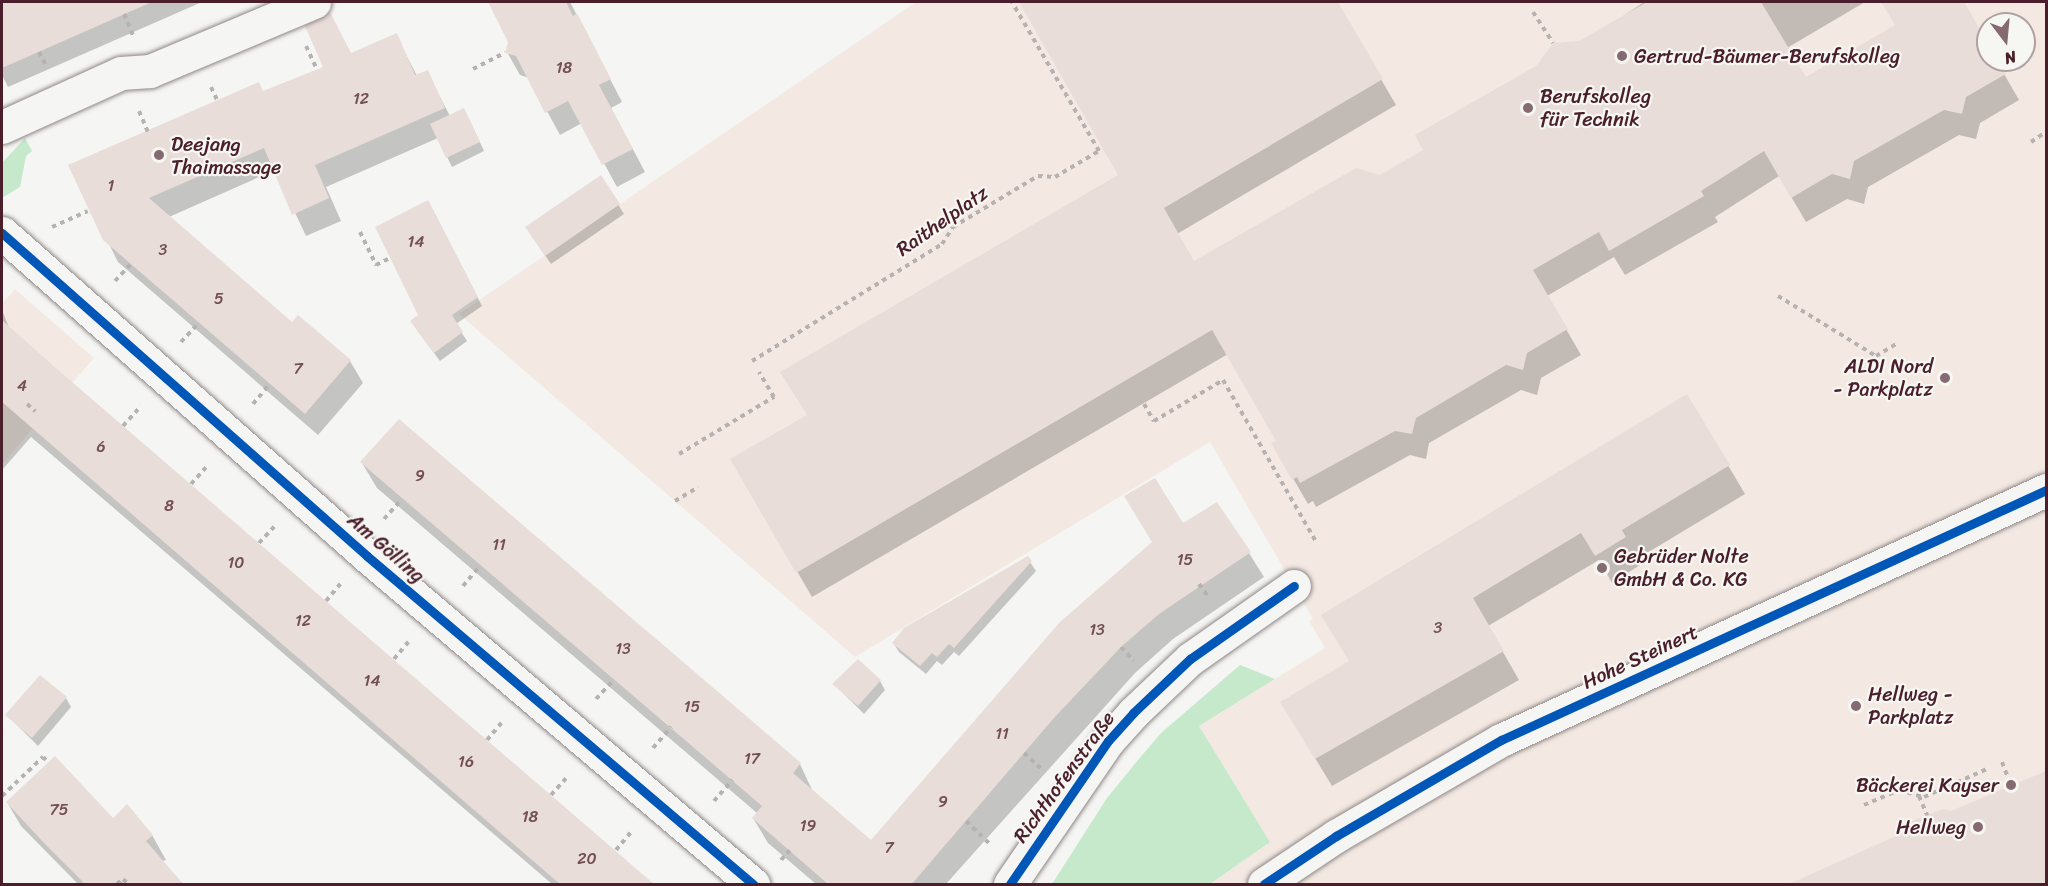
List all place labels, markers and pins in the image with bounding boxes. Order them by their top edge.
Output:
place label: Gertrud-Bäumer-Berufskolleg [1634,44,1900,68]
marker: Gertrud-Bäumer-Berufskolleg [1615,49,1629,63]
place label: Berufskolleg für Technik [1540,84,1651,131]
marker: Berufskolleg für Technik [1521,101,1535,115]
place label: Deejang Thaimassage [171,132,281,179]
marker: Deejang Thaimassage [152,148,166,162]
place label: ALDI Nord - Parkplatz [1833,354,1933,401]
marker: ALDI Nord - Parkplatz [1938,371,1952,385]
place label: Gebrüder Nolte GmbH & Co. KG [1614,544,1750,591]
marker: Gebrüder Nolte GmbH & Co. KG [1595,561,1609,575]
place label: Hellweg - Parkplatz [1868,682,1954,729]
marker: Hellweg - Parkplatz [1849,699,1863,713]
place label: Bäckerei Kayser [1856,773,1999,797]
marker: Bäckerei Kayser [2004,778,2018,792]
place label: Hellweg [1896,815,1966,839]
marker: Hellweg [1971,820,1985,834]

